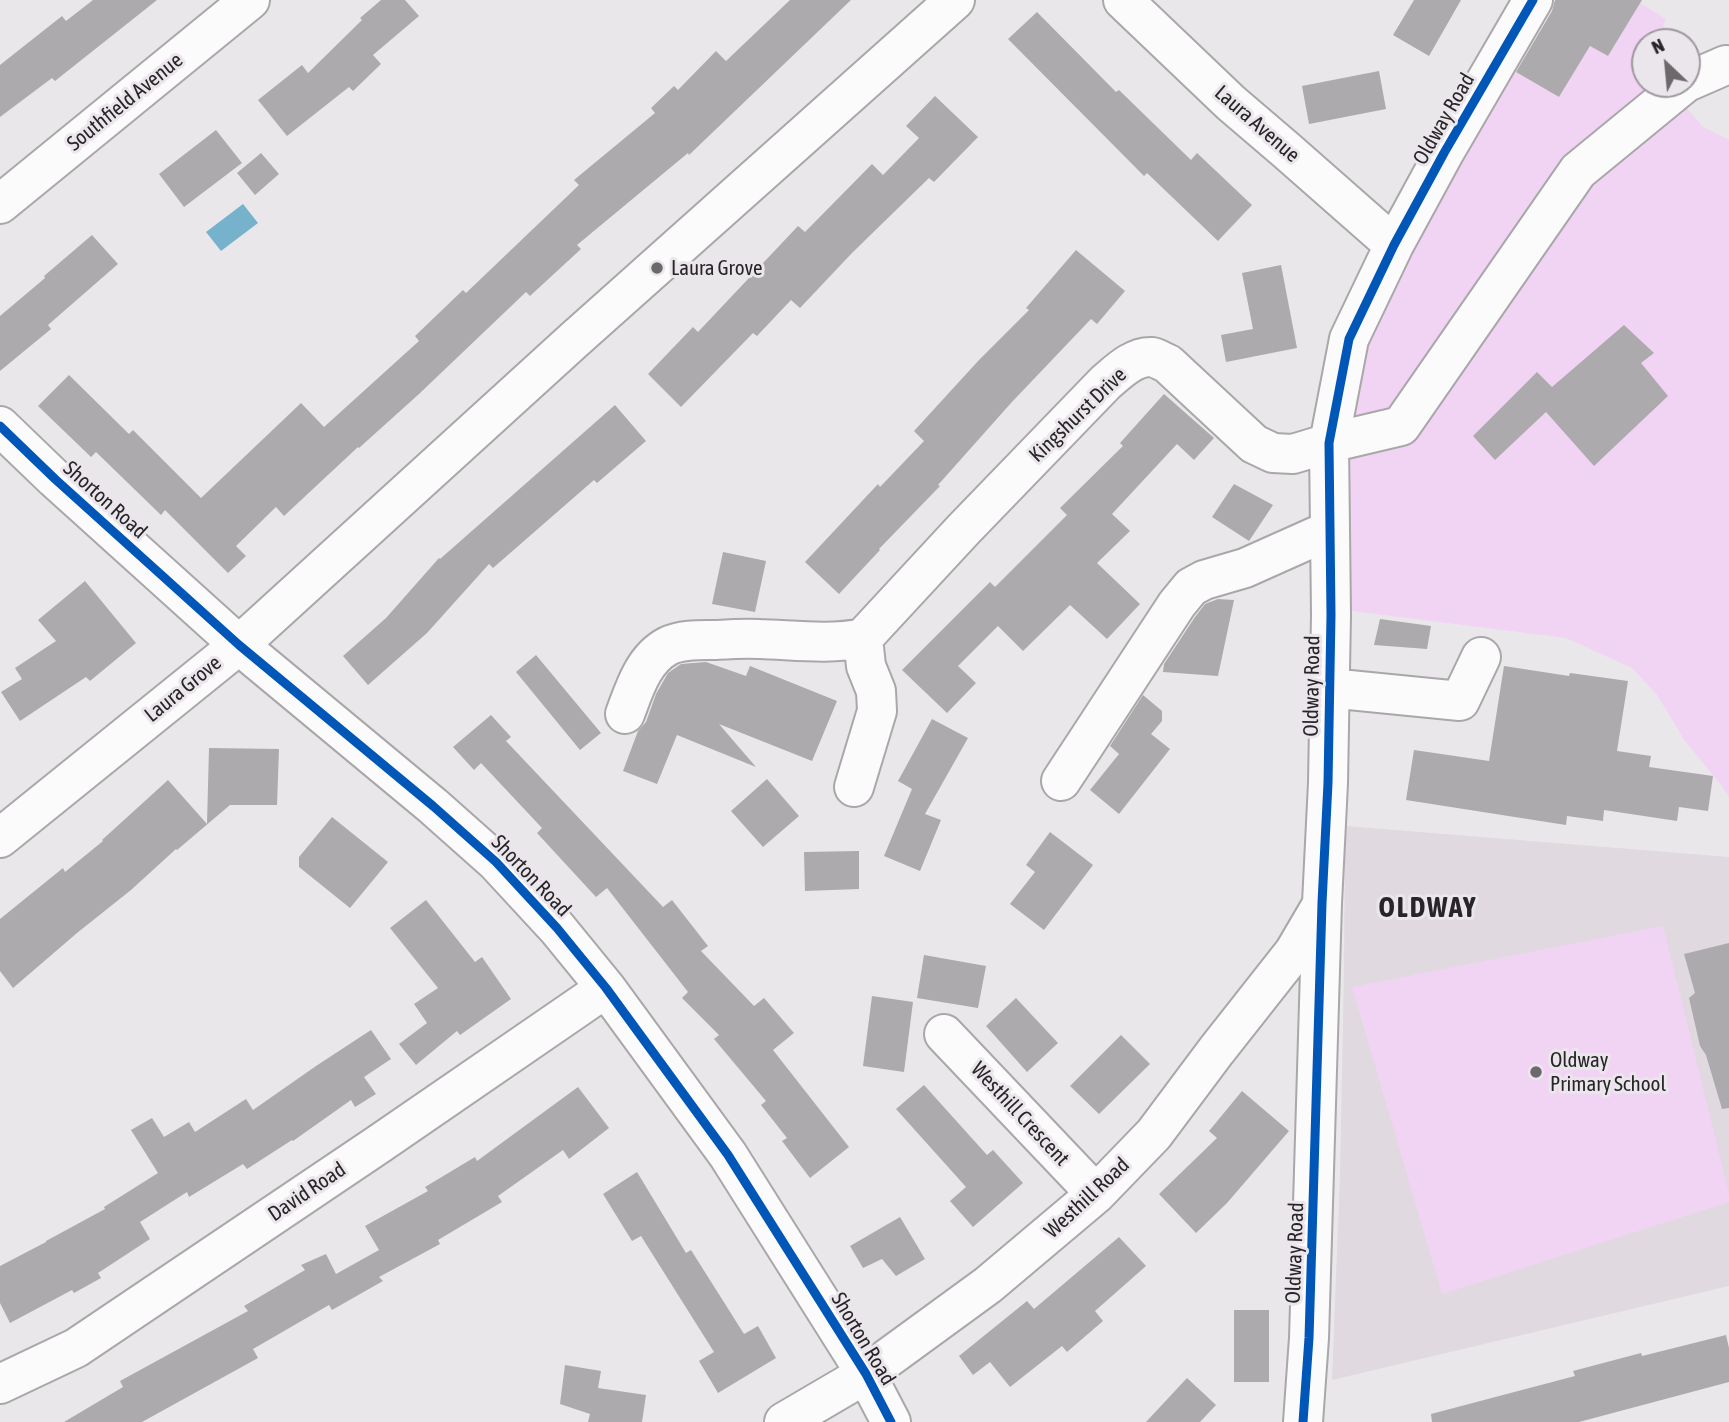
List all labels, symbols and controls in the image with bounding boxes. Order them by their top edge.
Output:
north arrow [1631,28,1701,98]
text: N [1648,34,1668,58]
street label: Southfield Avenue [62,48,188,156]
street label: Oldway Road [1408,69,1480,169]
street label: Laura Avenue [1209,80,1305,168]
place label: Laura Grove [671,255,762,281]
marker: Laura Grove [649,260,665,276]
street label: Kingshurst Drive [1024,362,1132,468]
street label: Shorton Road [58,456,152,544]
street label: Oldway Road [1299,635,1325,737]
street label: Laura Grove [140,650,226,728]
street label: Shorton Road [486,830,576,922]
district label: OLDWAY [1379,891,1477,925]
place label: Oldway Primary School [1550,1047,1666,1097]
street label: Westhill Crescent [966,1057,1074,1171]
marker: Oldway Primary School [1528,1064,1544,1080]
street label: Westhill Road [1039,1152,1135,1244]
street label: David Road [264,1157,350,1227]
street label: Oldway Road [1281,1202,1309,1304]
street label: Shorton Road [825,1288,901,1390]

